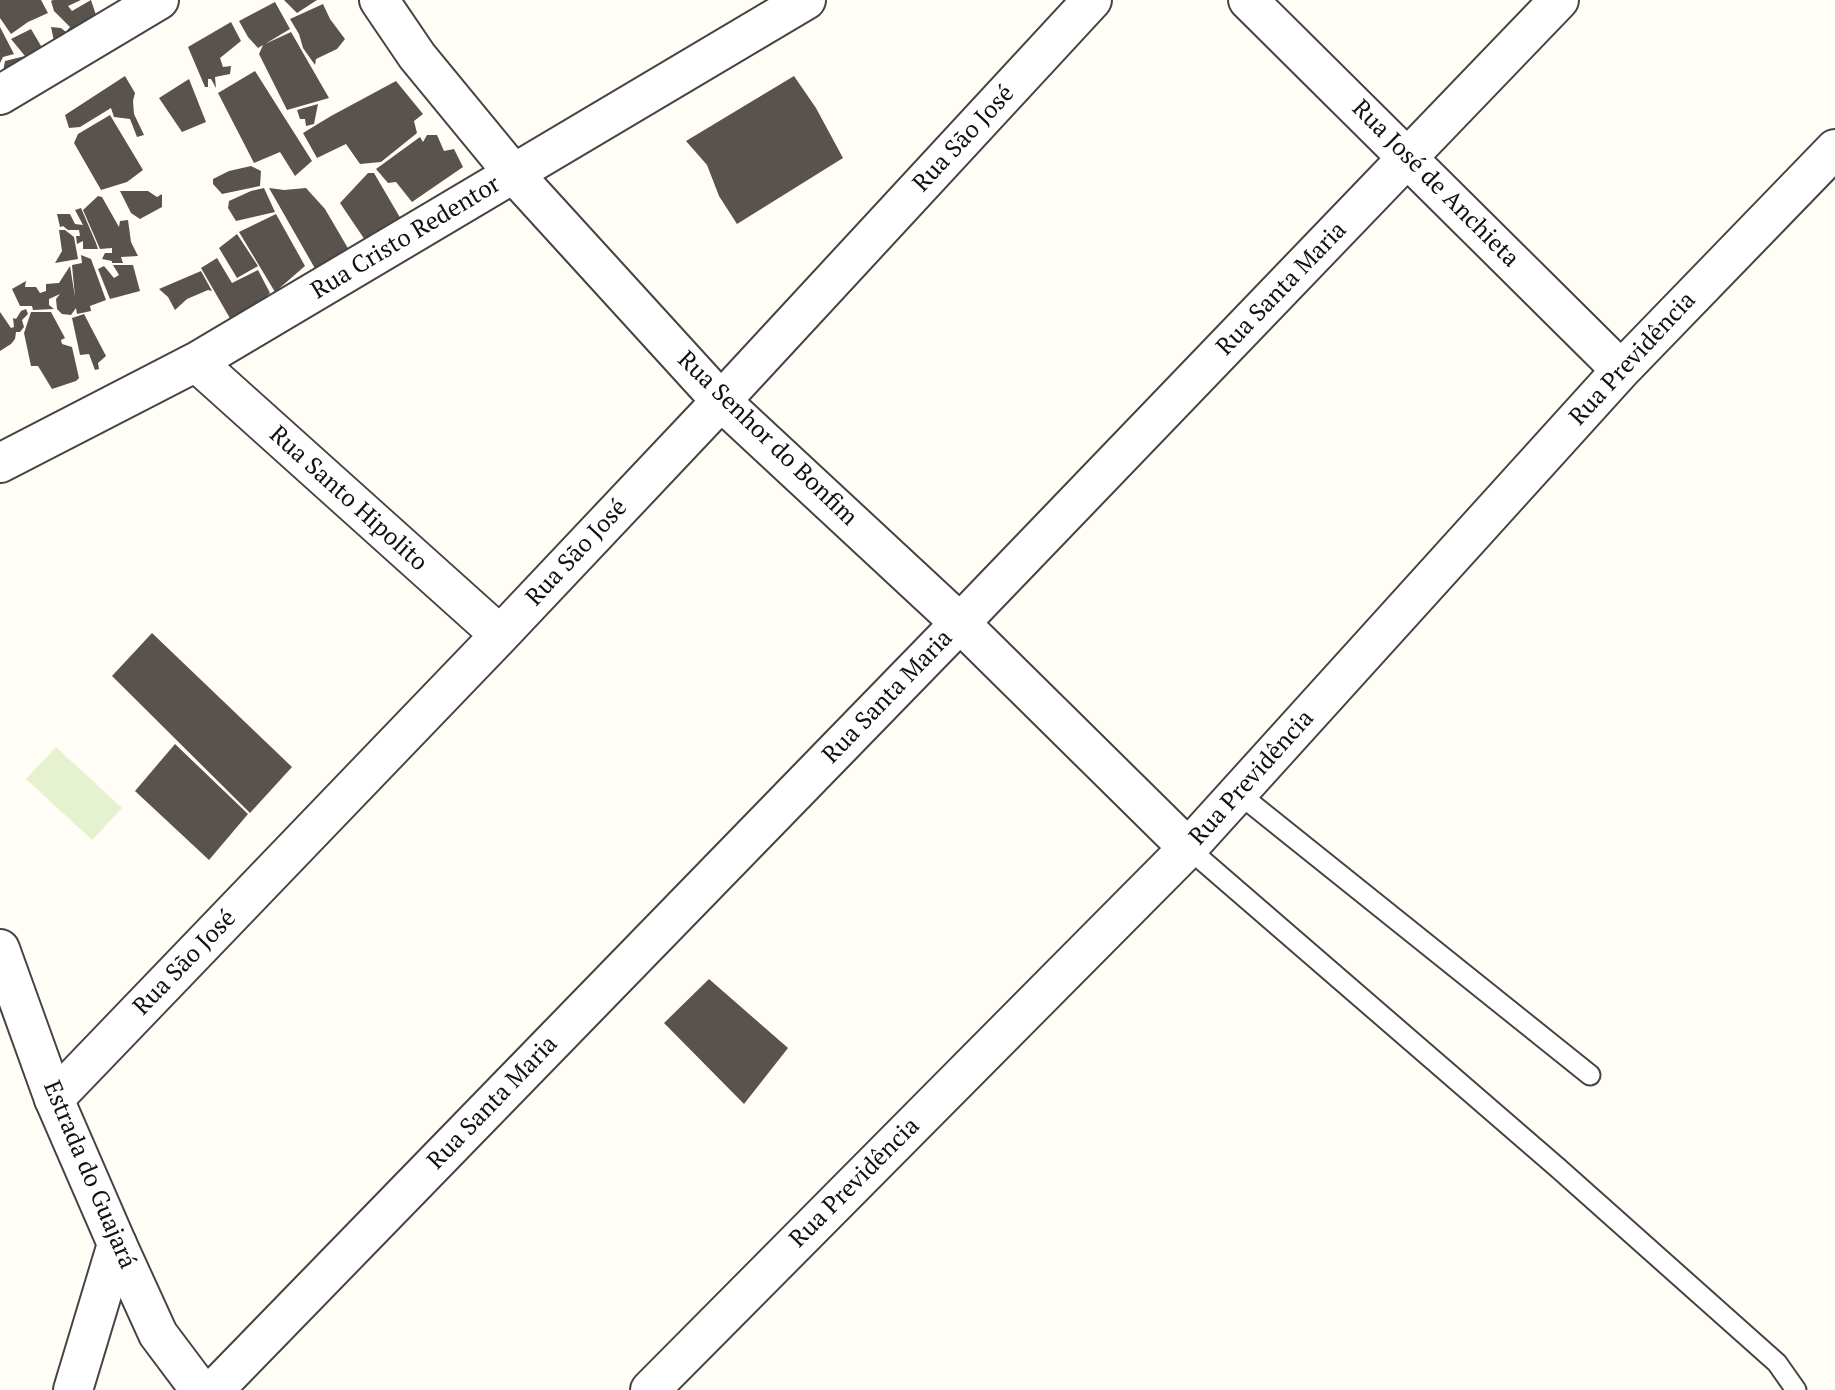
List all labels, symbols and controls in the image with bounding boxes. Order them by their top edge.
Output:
street label: Rua São José [907,80,1021,198]
street label: Rua José de Anchieta [1346,95,1524,273]
street label: Rua Cristo Redentor [306,170,506,306]
street label: Rua Santa Maria [1211,216,1353,362]
street label: Rua Previdência [1564,286,1702,432]
street label: Rua Senhor do Bonfim [671,346,863,532]
street label: Rua Santo Hipolito [263,421,433,577]
street label: Rua São José [520,494,634,612]
street label: Rua Santa Maria [817,624,959,770]
street label: Rua Previdência [1184,705,1320,851]
street label: Rua São José [128,904,242,1022]
street label: Rua Santa Maria [422,1030,564,1176]
street label: Estrada do Guajará [36,1077,142,1273]
street label: Rua Previdência [784,1112,926,1254]

